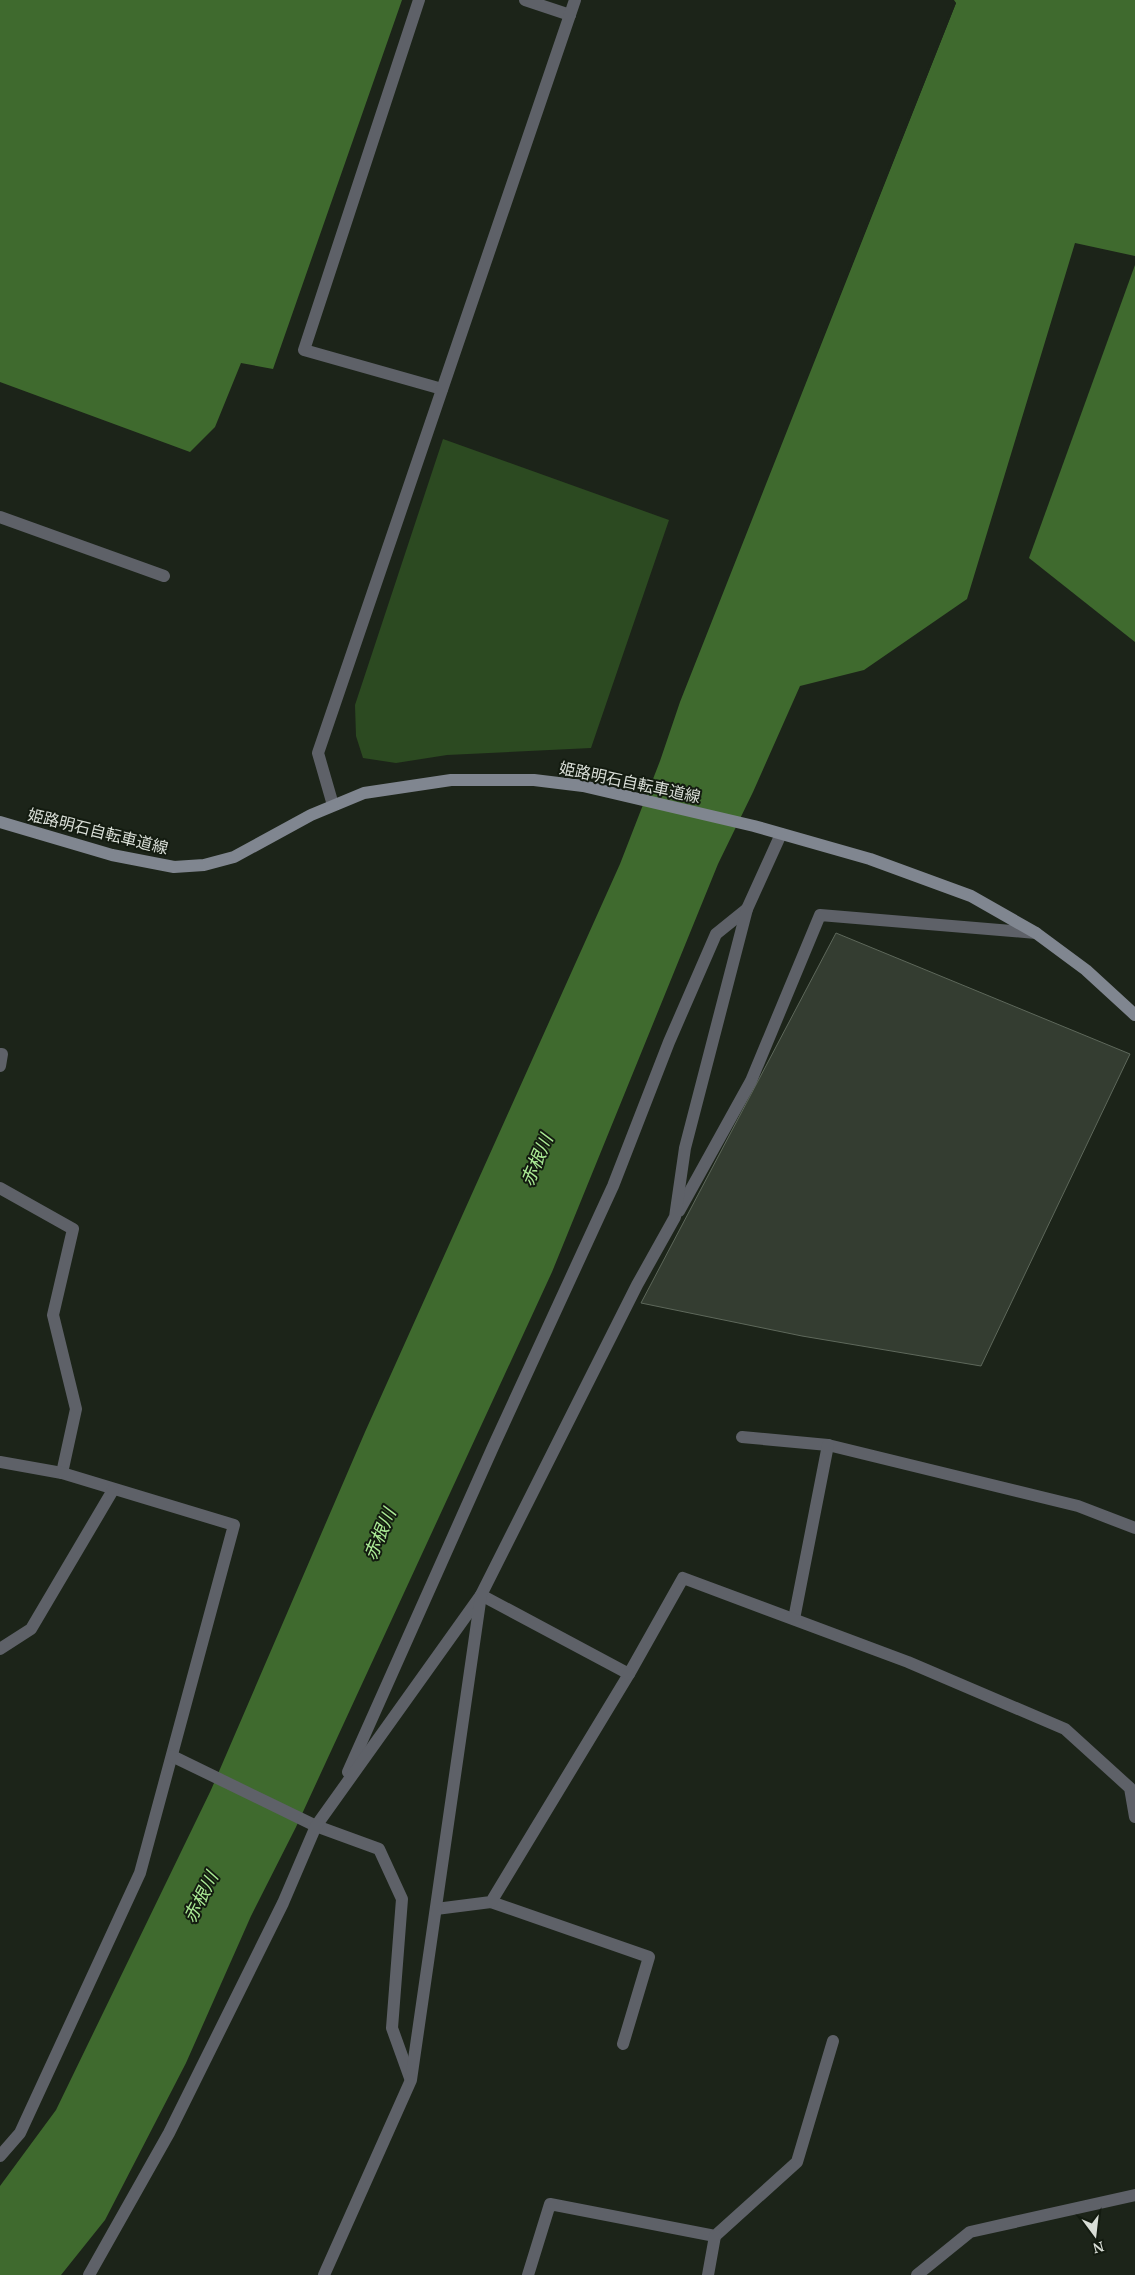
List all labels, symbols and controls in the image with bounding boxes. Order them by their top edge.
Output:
street label: 姫路明石自転車道線 [557,756,703,808]
street label: 姫路明石自転車道線 [25,803,171,859]
water label: 赤根川 [514,1129,558,1190]
water label: 赤根川 [357,1503,401,1564]
water label: 赤根川 [177,1866,224,1927]
north arrow [1070,2210,1120,2260]
text: N [1091,2237,1106,2259]

